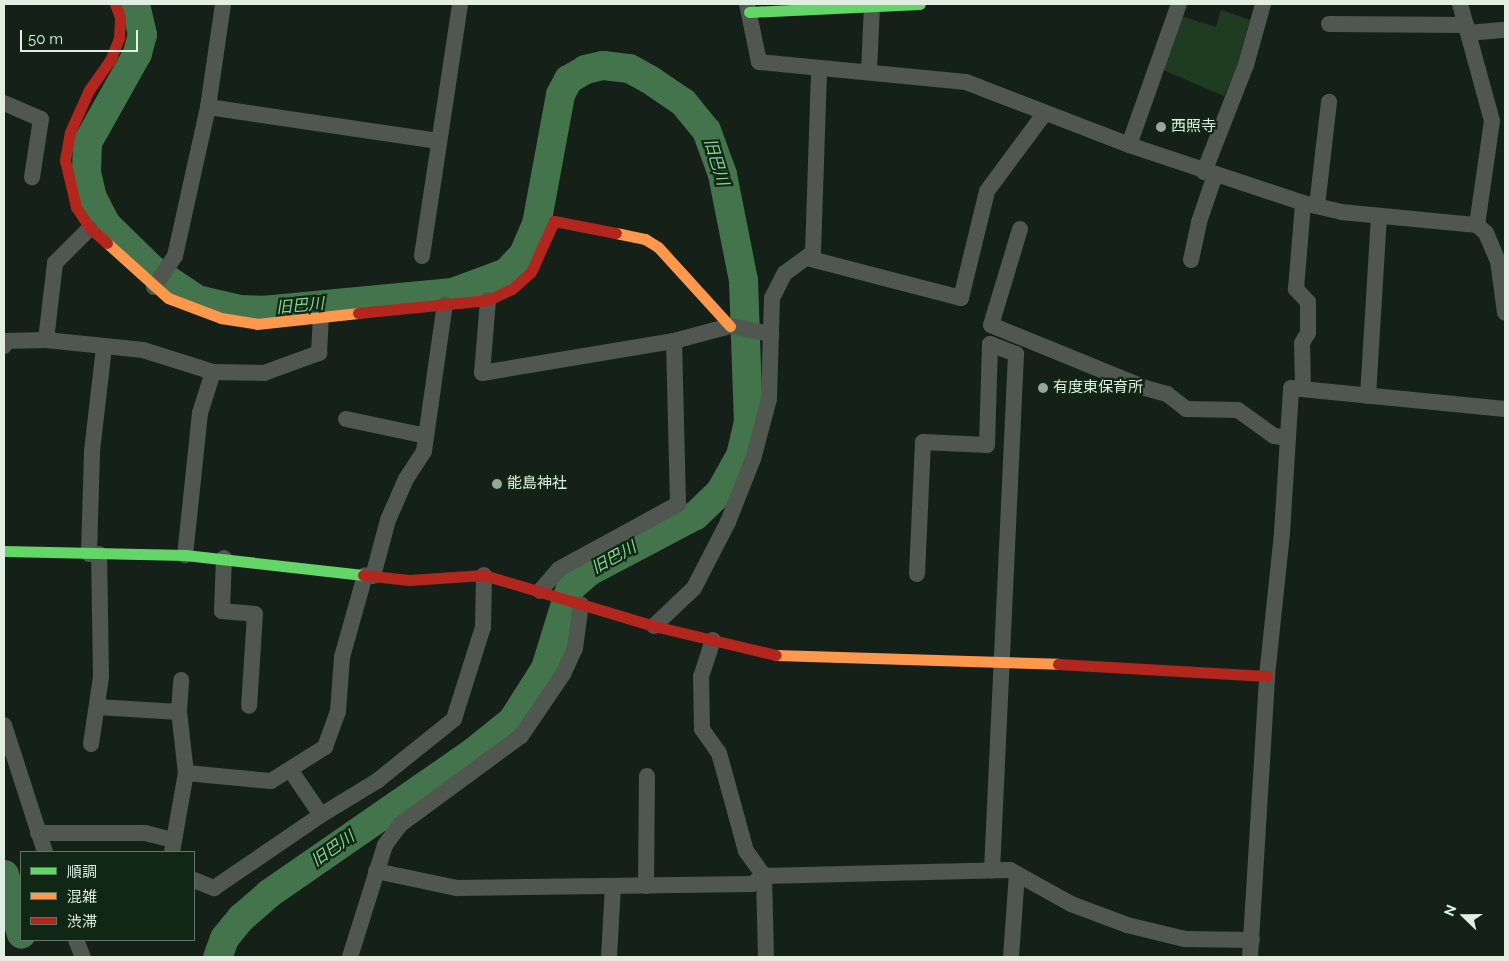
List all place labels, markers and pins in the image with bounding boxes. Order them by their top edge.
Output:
place label: 西照寺 [1171,118,1216,136]
marker: 西照寺 [1155,121,1167,133]
place label: 有度東保育所 [1053,379,1143,397]
marker: 有度東保育所 [1037,382,1049,394]
place label: 能島神社 [507,475,567,493]
marker: 能島神社 [491,478,503,490]

